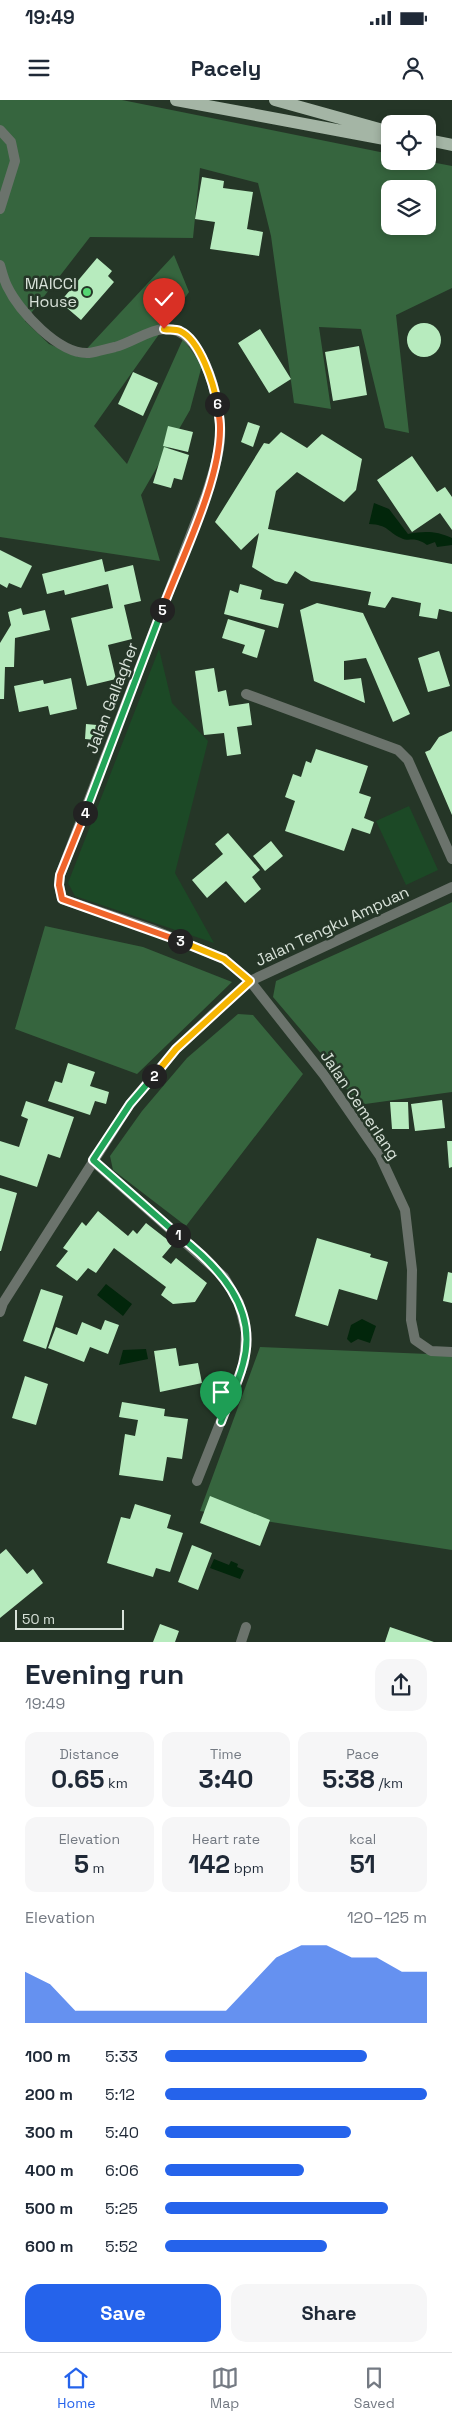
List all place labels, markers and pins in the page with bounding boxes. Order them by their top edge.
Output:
place label: MAICCI House [25,273,77,312]
pin [143,278,185,329]
marker: MAICCI House [81,286,93,298]
pin: 6 [204,392,230,416]
pin: 5 [150,598,174,622]
pin: 4 [72,800,98,826]
pin: 3 [168,928,192,954]
pin: 2 [142,1064,166,1088]
pin: 1 [166,1222,190,1248]
pin [200,1371,242,1422]

